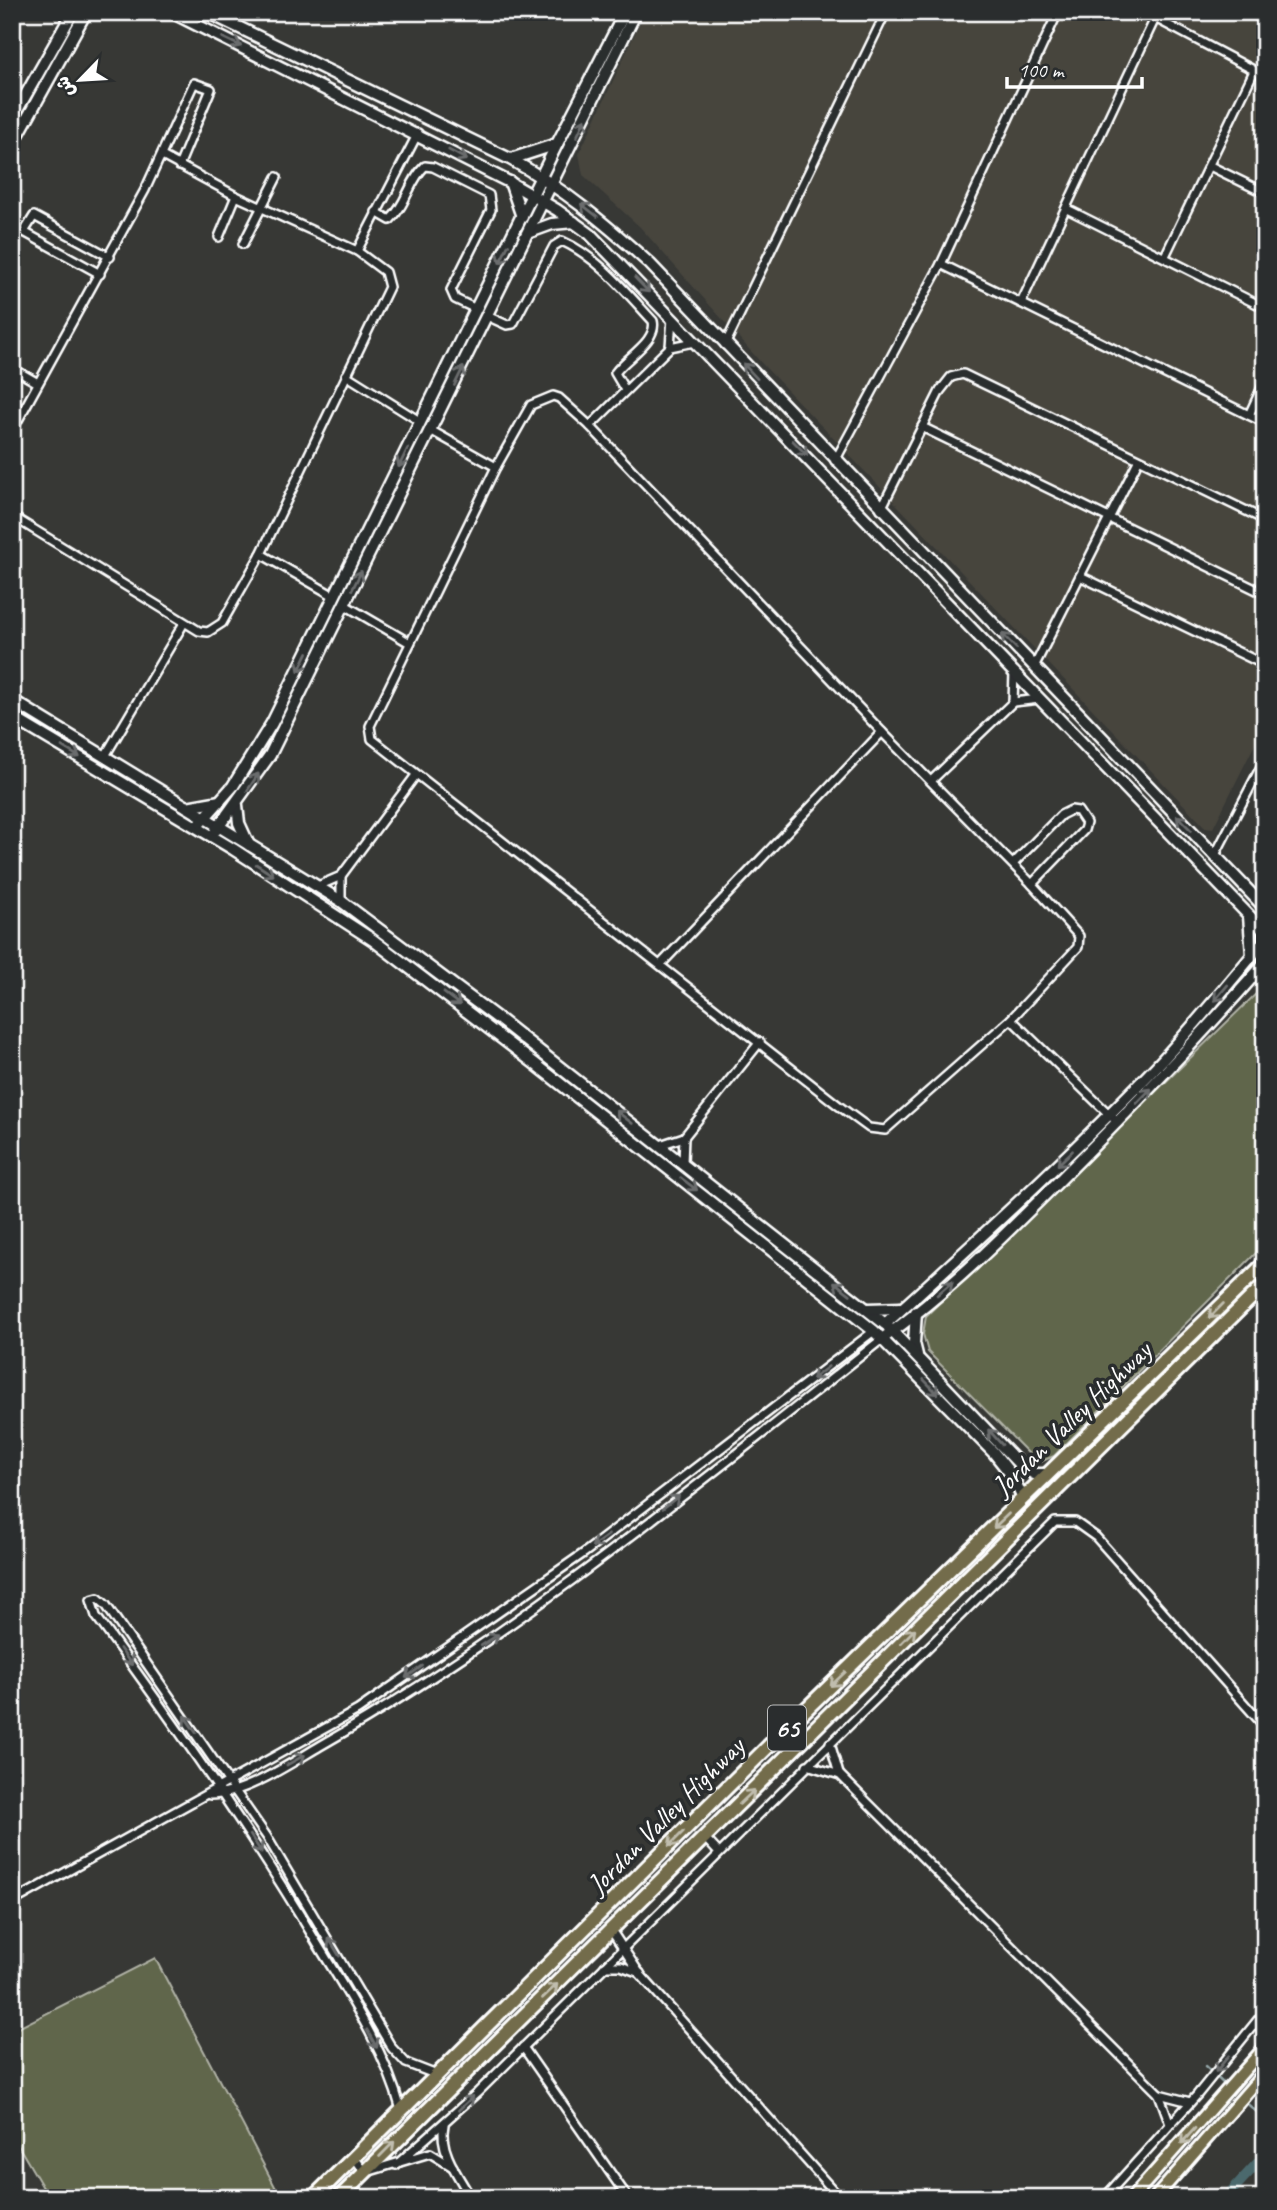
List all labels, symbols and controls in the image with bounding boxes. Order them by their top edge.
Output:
one-way arrow [221,36,242,50]
north arrow [46,46,116,116]
scale bar [1007,46,1142,90]
text: 100 m [1018,57,1065,83]
text: ش [50,72,81,101]
one-way arrow [574,118,588,139]
one-way arrow [447,148,467,162]
one-way arrow [580,203,599,218]
one-way arrow [496,243,510,264]
one-way arrow [633,277,650,294]
one-way arrow [741,363,758,380]
one-way arrow [452,366,466,387]
one-way arrow [792,440,809,457]
one-way arrow [396,447,409,468]
one-way arrow [351,570,364,591]
one-way arrow [1000,633,1017,650]
one-way arrow [295,651,309,672]
one-way arrow [60,745,80,759]
one-way arrow [245,773,260,792]
one-way arrow [1175,814,1192,831]
one-way arrow [255,863,274,878]
one-way arrow [1213,983,1229,1001]
one-way arrow [442,992,461,1007]
one-way arrow [1135,1088,1152,1105]
one-way arrow [616,1110,634,1125]
one-way arrow [1057,1150,1074,1167]
one-way arrow [680,1177,698,1192]
one-way arrow [833,1280,851,1296]
one-way arrow [936,1280,954,1296]
one-way arrow [1208,1302,1225,1319]
street label: Jordan Valley Highway [983,1332,1160,1505]
one-way arrow [811,1365,829,1380]
one-way arrow [922,1378,939,1395]
one-way arrow [987,1429,1004,1446]
one-way arrow [661,1495,680,1510]
one-way arrow [993,1512,1010,1529]
one-way arrow [591,1534,610,1548]
one-way arrow [899,1627,916,1644]
one-way arrow [479,1632,499,1646]
one-way arrow [118,1647,133,1666]
one-way arrow [405,1665,424,1679]
one-way arrow [830,1671,847,1688]
road number: 65 [768,1706,806,1750]
one-way arrow [183,1715,197,1734]
street label: Jordan Valley Highway [578,1728,753,1903]
one-way arrow [285,1752,306,1766]
one-way arrow [739,1788,756,1805]
one-way arrow [667,1830,684,1847]
one-way arrow [249,1833,263,1853]
one-way arrow [327,1937,341,1957]
one-way arrow [541,1982,558,1999]
one-way arrow [366,2028,379,2049]
one-way arrow [1214,2055,1229,2073]
one-way arrow [457,2095,474,2112]
one-way arrow [1180,2126,1196,2144]
one-way arrow [378,2141,395,2158]

